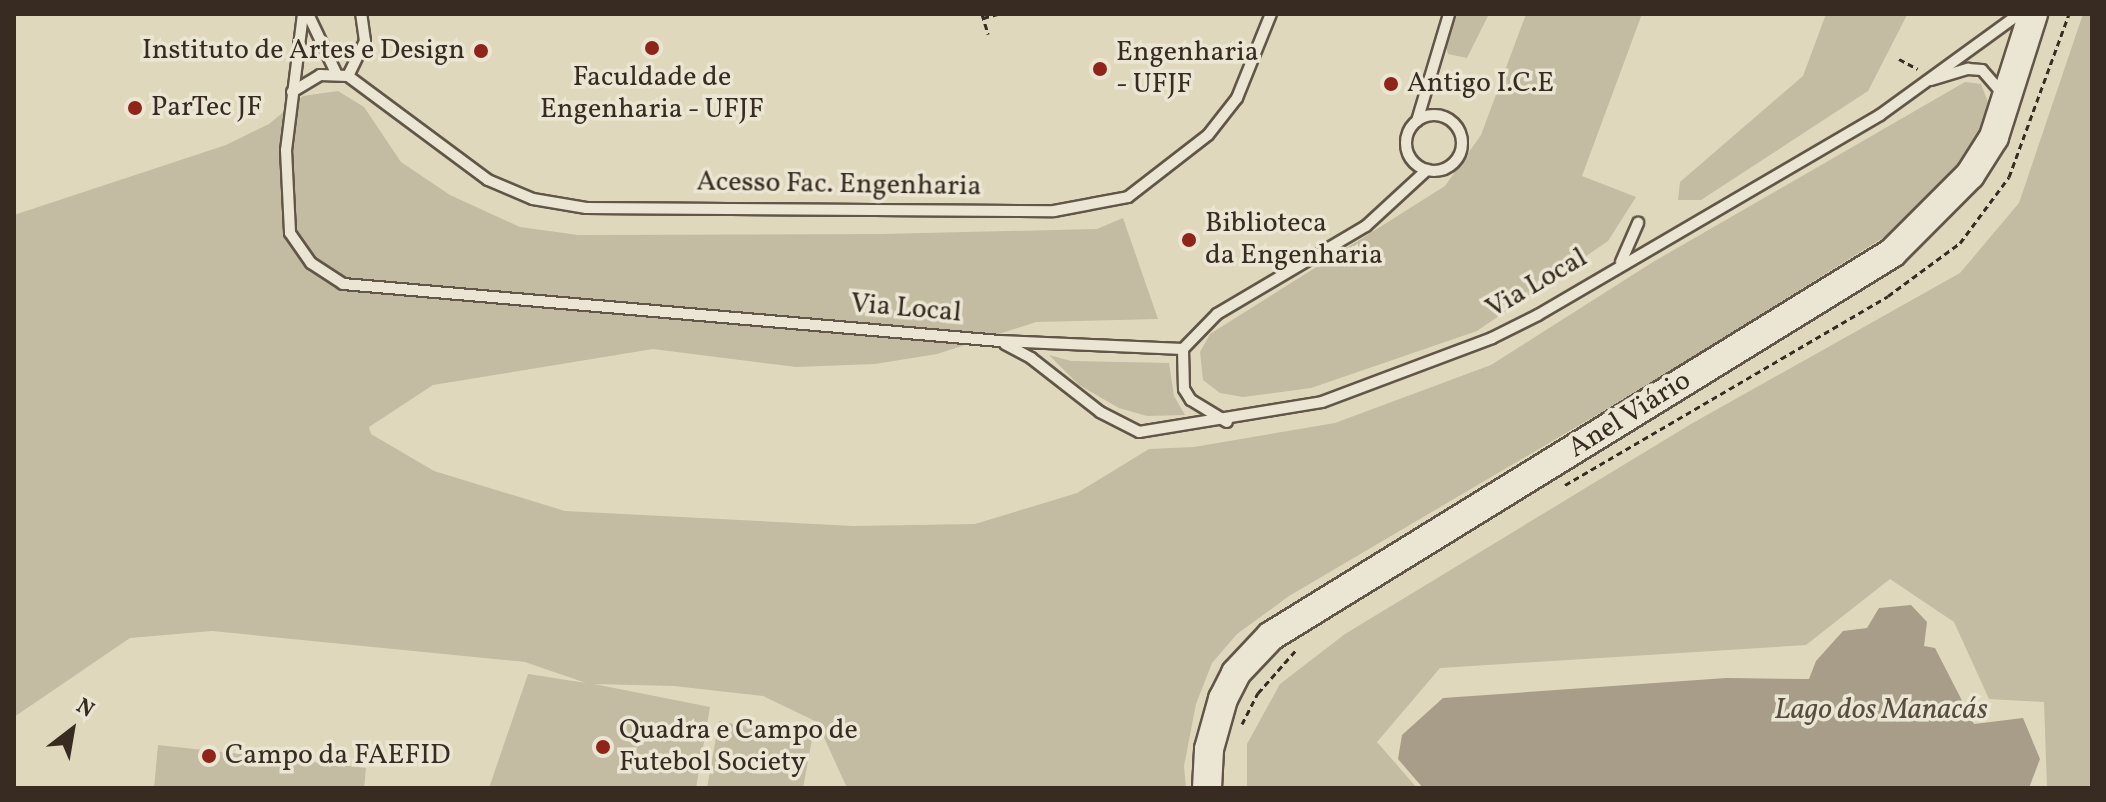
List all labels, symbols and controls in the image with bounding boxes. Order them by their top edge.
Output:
place label: Instituto de Artes e Design [142,34,465,68]
place label: Engenharia - UFJF [1116,36,1259,102]
marker: Faculdade de Engenharia - UFJF [643,39,661,57]
marker: Instituto de Artes e Design [472,42,490,60]
marker: Engenharia - UFJF [1091,60,1109,78]
place label: Faculdade de Engenharia - UFJF [539,61,765,127]
place label: Antigo I.C.E [1407,67,1554,101]
marker: Antigo I.C.E [1382,75,1400,93]
place label: ParTec JF [151,91,262,125]
marker: ParTec JF [126,99,144,117]
street label: Acesso Fac. Engenharia [696,166,982,204]
place label: Biblioteca da Engenharia [1205,207,1383,273]
marker: Biblioteca da Engenharia [1180,231,1198,249]
street label: Via Local [1480,242,1594,326]
street label: Via Local [849,287,963,331]
street label: Anel Viário [1562,364,1698,466]
north arrow [32,690,112,770]
text: N [70,692,99,726]
water label: Lago dos Manacás [1774,692,1988,728]
place label: Quadra e Campo de Futebol Society [619,714,858,780]
marker: Quadra e Campo de Futebol Society [594,738,612,756]
place label: Campo da FAEFID [225,739,451,773]
marker: Campo da FAEFID [200,747,218,765]

